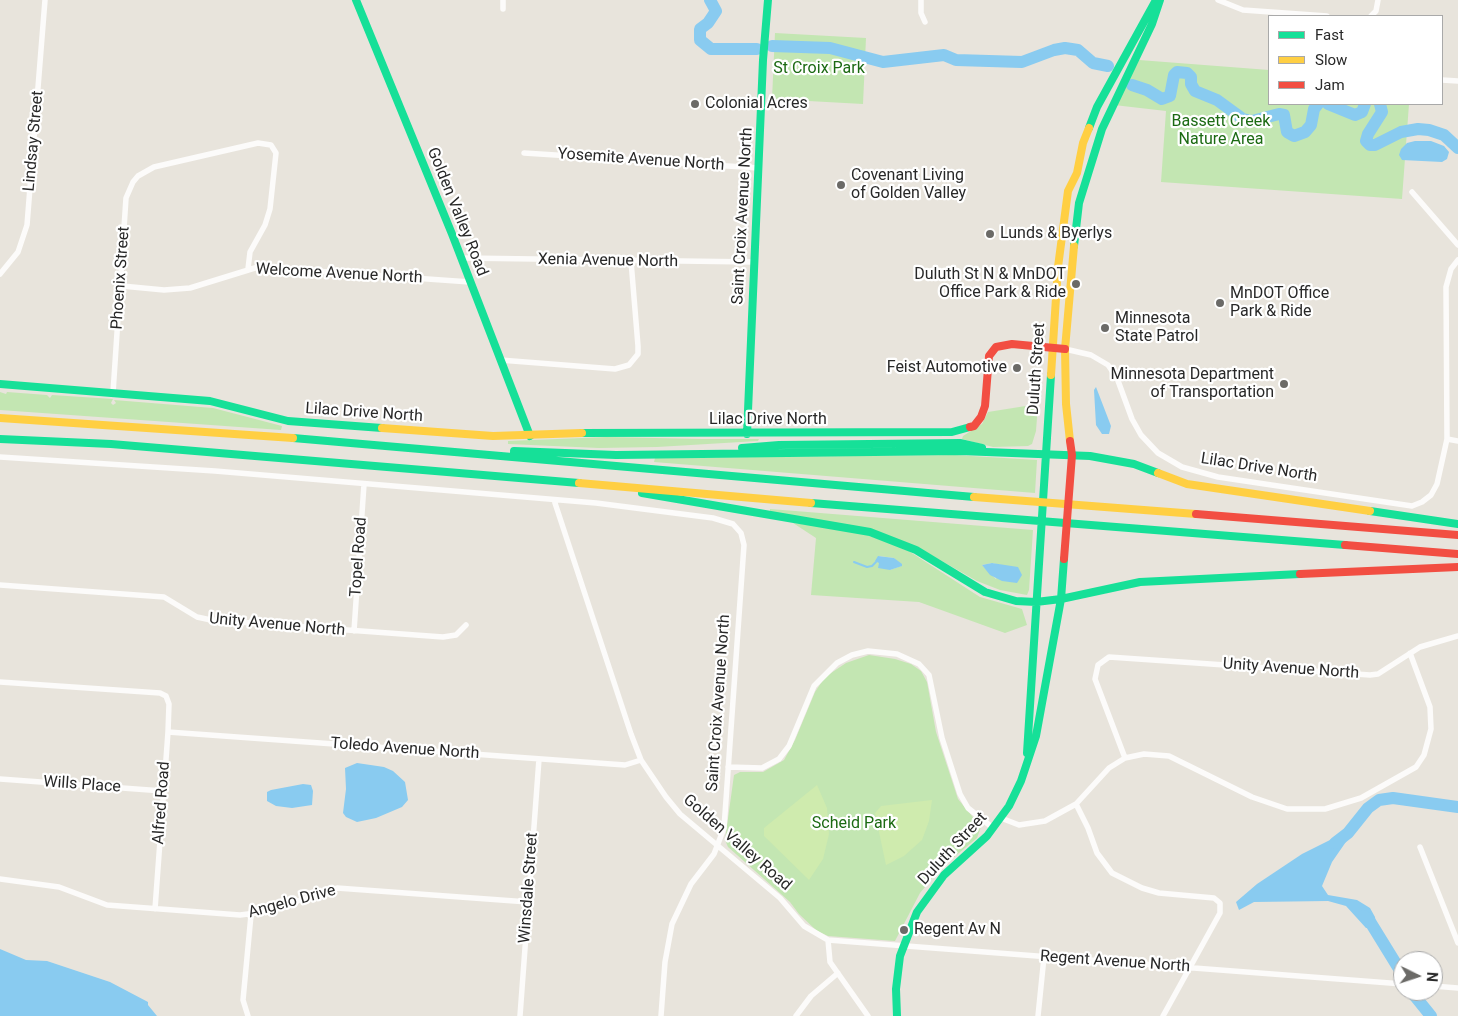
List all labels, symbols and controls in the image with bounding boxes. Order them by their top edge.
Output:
legend [1268,15,1443,105]
text: Fast [1315,26,1344,44]
text: Slow [1315,51,1347,69]
park label: St Croix Park [773,59,865,79]
text: Jam [1315,76,1345,94]
street label: Lindsay Street [20,90,48,192]
place label: Colonial Acres [705,94,808,114]
marker: Colonial Acres [689,98,701,110]
park label: Bassett Creek Nature Area [1172,112,1270,150]
street label: Saint Croix Avenue North [729,127,757,305]
street label: Golden Valley Road [422,145,492,279]
street label: Yosemite Avenue North [557,145,725,175]
place label: Covenant Living of Golden Valley [851,166,966,204]
marker: Covenant Living of Golden Valley [835,179,847,191]
place label: Lunds & Byerlys [1000,224,1112,244]
street label: Phoenix Street [108,226,134,330]
marker: Lunds & Byerlys [984,228,996,240]
street label: Xenia Avenue North [538,250,678,272]
street label: Welcome Avenue North [255,260,423,288]
place label: Duluth St N & MnDOT Office Park & Ride [914,265,1066,303]
marker: Duluth St N & MnDOT Office Park & Ride [1070,278,1082,290]
place label: MnDOT Office Park & Ride [1230,284,1329,322]
marker: MnDOT Office Park & Ride [1214,297,1226,309]
place label: Minnesota State Patrol [1115,309,1198,347]
street label: Duluth Street [1024,322,1050,416]
marker: Minnesota State Patrol [1099,322,1111,334]
place label: Feist Automotive [887,358,1007,378]
marker: Feist Automotive [1011,362,1023,374]
place label: Minnesota Department of Transportation [1110,365,1274,403]
marker: Minnesota Department of Transportation [1278,378,1290,390]
street label: Lilac Drive North [305,399,423,427]
street label: Lilac Drive North [709,410,827,430]
street label: Lilac Drive North [1199,449,1319,487]
street label: Topel Road [347,516,371,598]
street label: Unity Avenue North [208,609,346,641]
street label: Saint Croix Avenue North [703,614,735,792]
street label: Unity Avenue North [1222,655,1360,683]
street label: Toledo Avenue North [330,734,480,764]
street label: Alfred Road [150,761,174,845]
street label: Wills Place [43,773,121,797]
street label: Golden Valley Road [679,791,795,895]
street label: Duluth Street [915,809,991,889]
park label: Scheid Park [812,814,896,834]
street label: Winsdale Street [516,832,542,944]
street label: Angelo Drive [246,881,338,923]
place label: Regent Av N [914,920,1001,940]
marker: Regent Av N [898,924,910,936]
street label: Regent Avenue North [1039,947,1191,977]
north arrow [1393,951,1443,1001]
text: N [1424,971,1440,982]

